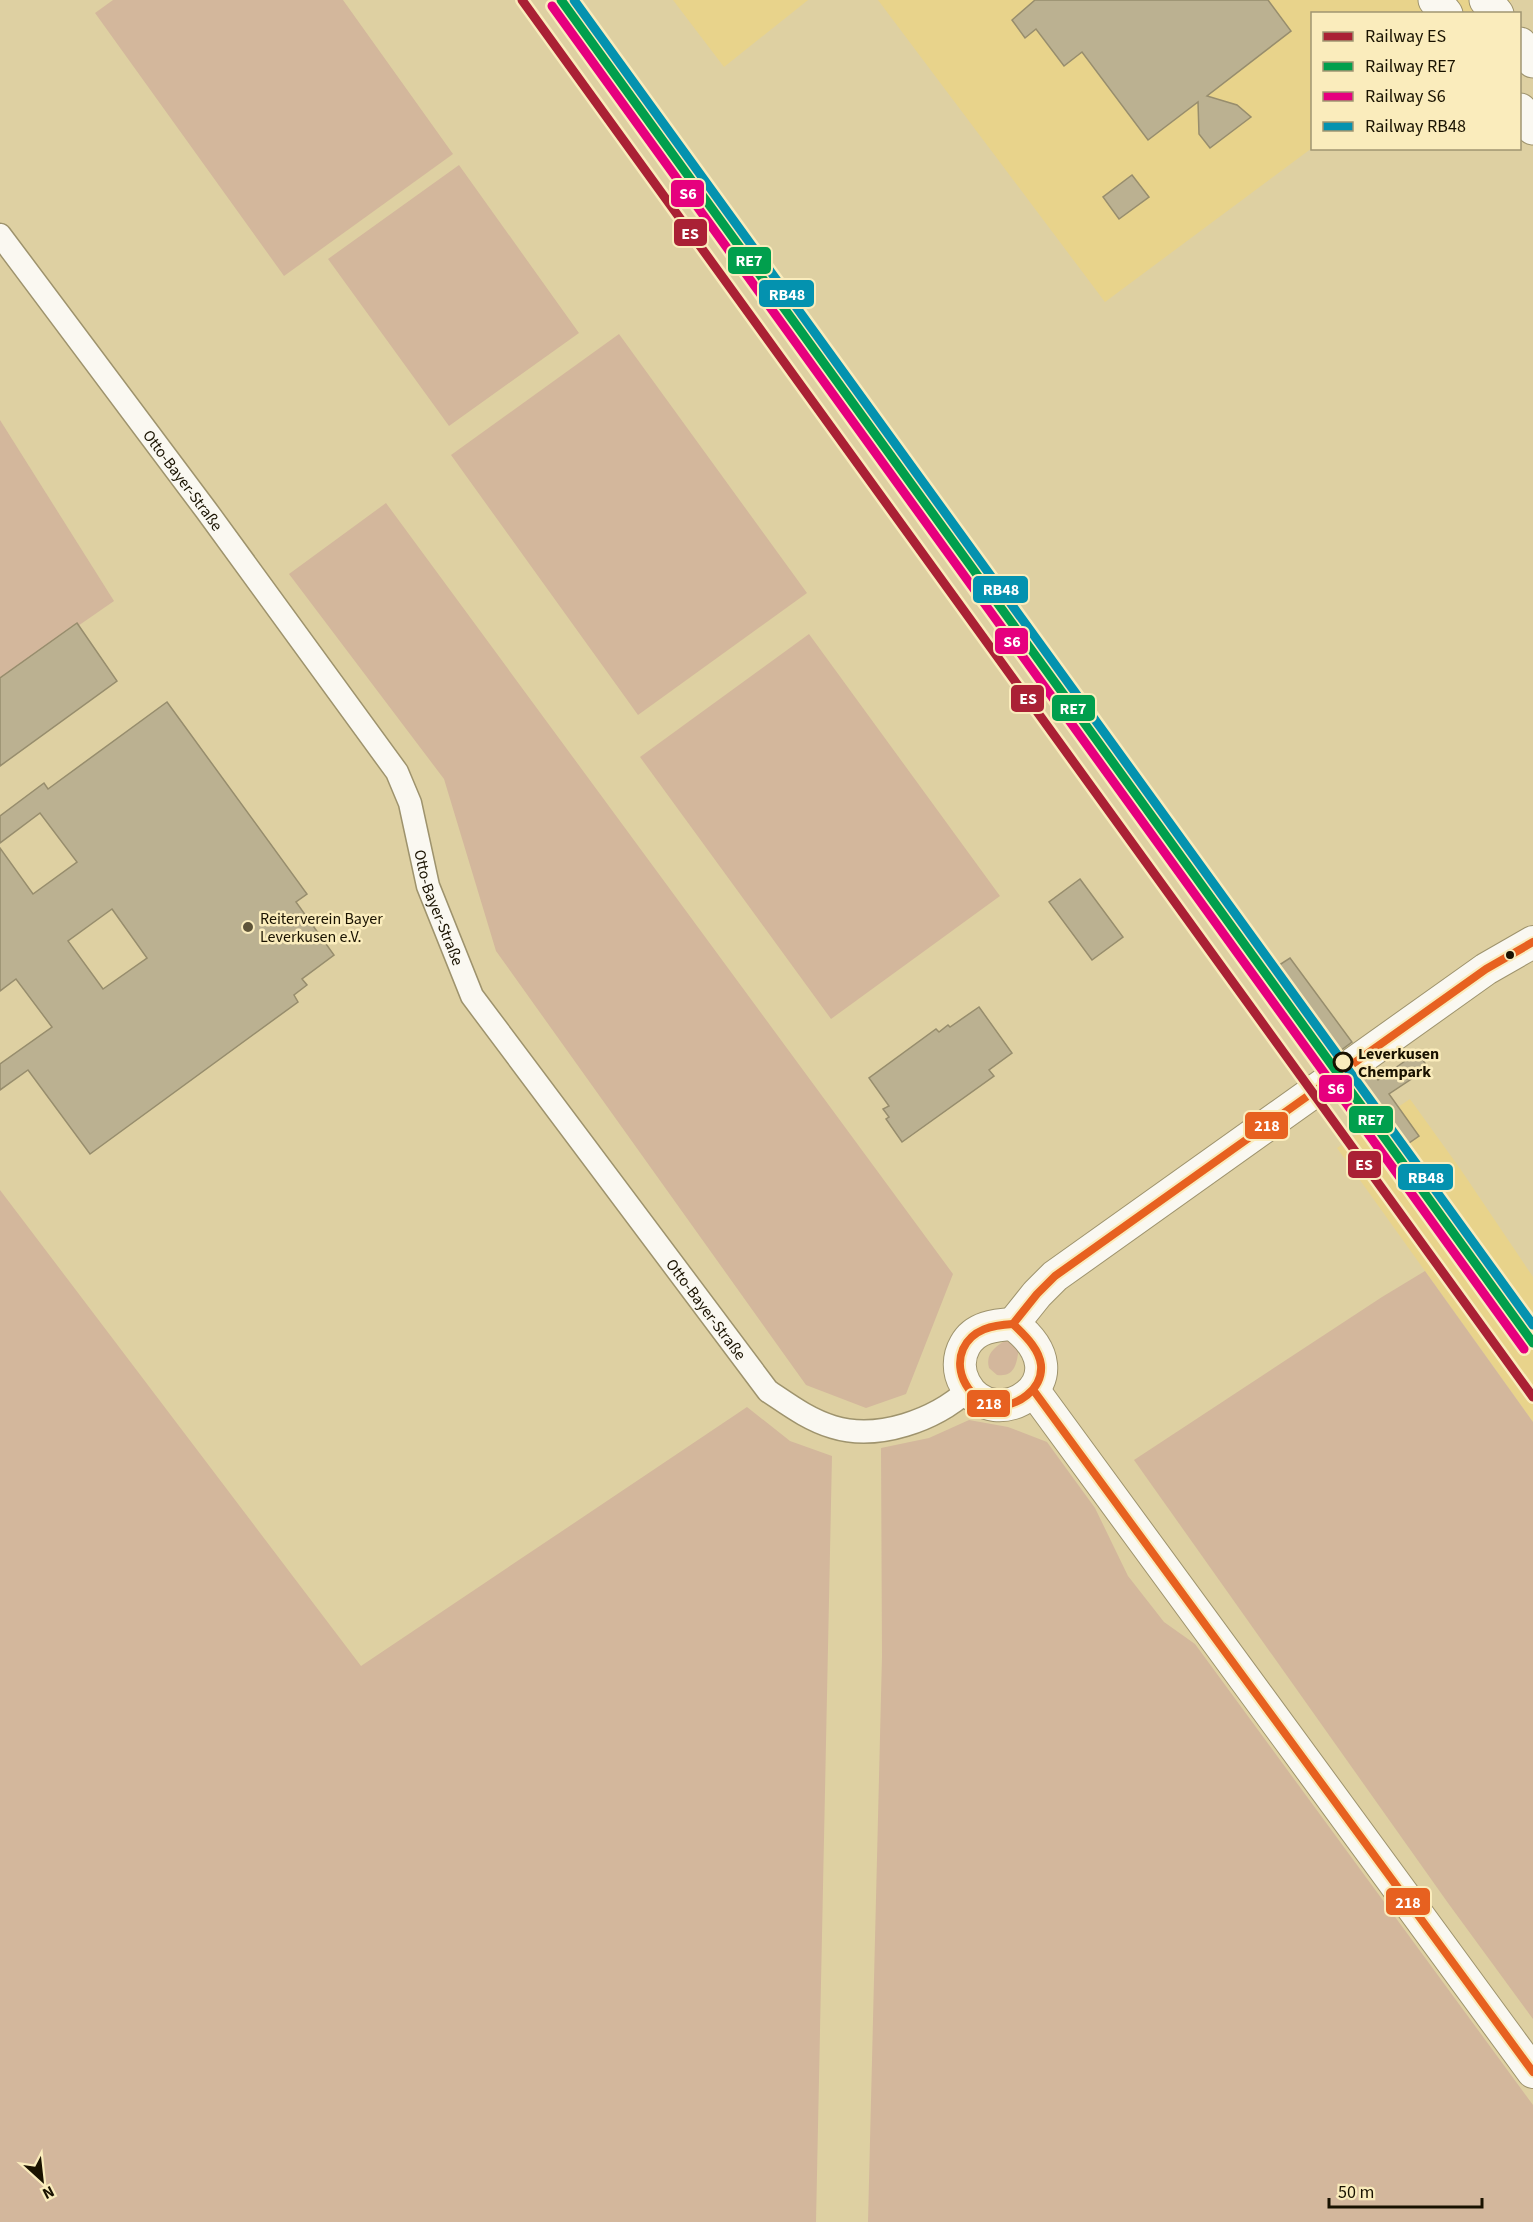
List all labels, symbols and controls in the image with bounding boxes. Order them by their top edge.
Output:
legend [1311,12,1521,150]
text: Railway ES [1365,24,1446,49]
text: Railway RE7 [1365,54,1456,79]
text: Railway S6 [1365,84,1446,109]
text: Railway RB48 [1365,114,1466,139]
line badge: S6 [670,179,705,208]
text: S6 [679,183,697,205]
line badge: ES [673,218,708,247]
text: ES [681,223,699,245]
line badge: RE7 [727,246,772,275]
text: RE7 [735,250,763,272]
line badge: RB48 [758,279,815,308]
text: RB48 [769,284,805,306]
street label: Otto-Bayer-Straße [137,425,228,536]
line badge: RB48 [972,575,1029,604]
text: RB48 [983,579,1019,601]
line badge: S6 [994,627,1029,655]
text: S6 [1003,631,1021,653]
line badge: ES [1010,684,1045,713]
text: ES [1019,688,1037,710]
line badge: RE7 [1051,694,1096,722]
text: RE7 [1059,698,1087,720]
street label: Otto-Bayer-Straße [408,848,469,969]
place label: Reiterverein Bayer Leverkusen e.V. [260,908,383,948]
marker: Reiterverein Bayer Leverkusen e.V. [241,920,255,934]
unlabelled marker [1504,949,1516,961]
place label: Leverkusen Chempark [1358,1043,1439,1083]
marker: Leverkusen Chempark [1333,1052,1353,1072]
line badge: S6 [1318,1074,1353,1103]
text: S6 [1327,1078,1345,1100]
line badge: RE7 [1348,1105,1394,1134]
text: RE7 [1357,1109,1385,1131]
line badge: 218 [1244,1111,1289,1140]
text: 218 [1254,1115,1280,1137]
line badge: ES [1347,1150,1382,1179]
text: ES [1355,1154,1373,1176]
line badge: RB48 [1397,1163,1454,1191]
text: RB48 [1408,1167,1444,1189]
street label: Otto-Bayer-Straße [661,1254,751,1365]
line badge: 218 [966,1389,1011,1418]
text: 218 [976,1393,1002,1415]
line badge: 218 [1385,1887,1431,1916]
text: 218 [1395,1892,1421,1914]
north arrow [12,2150,72,2210]
scale bar [1329,2171,1482,2209]
text: N [39,2180,58,2205]
text: 50 m [1338,2180,1374,2205]

